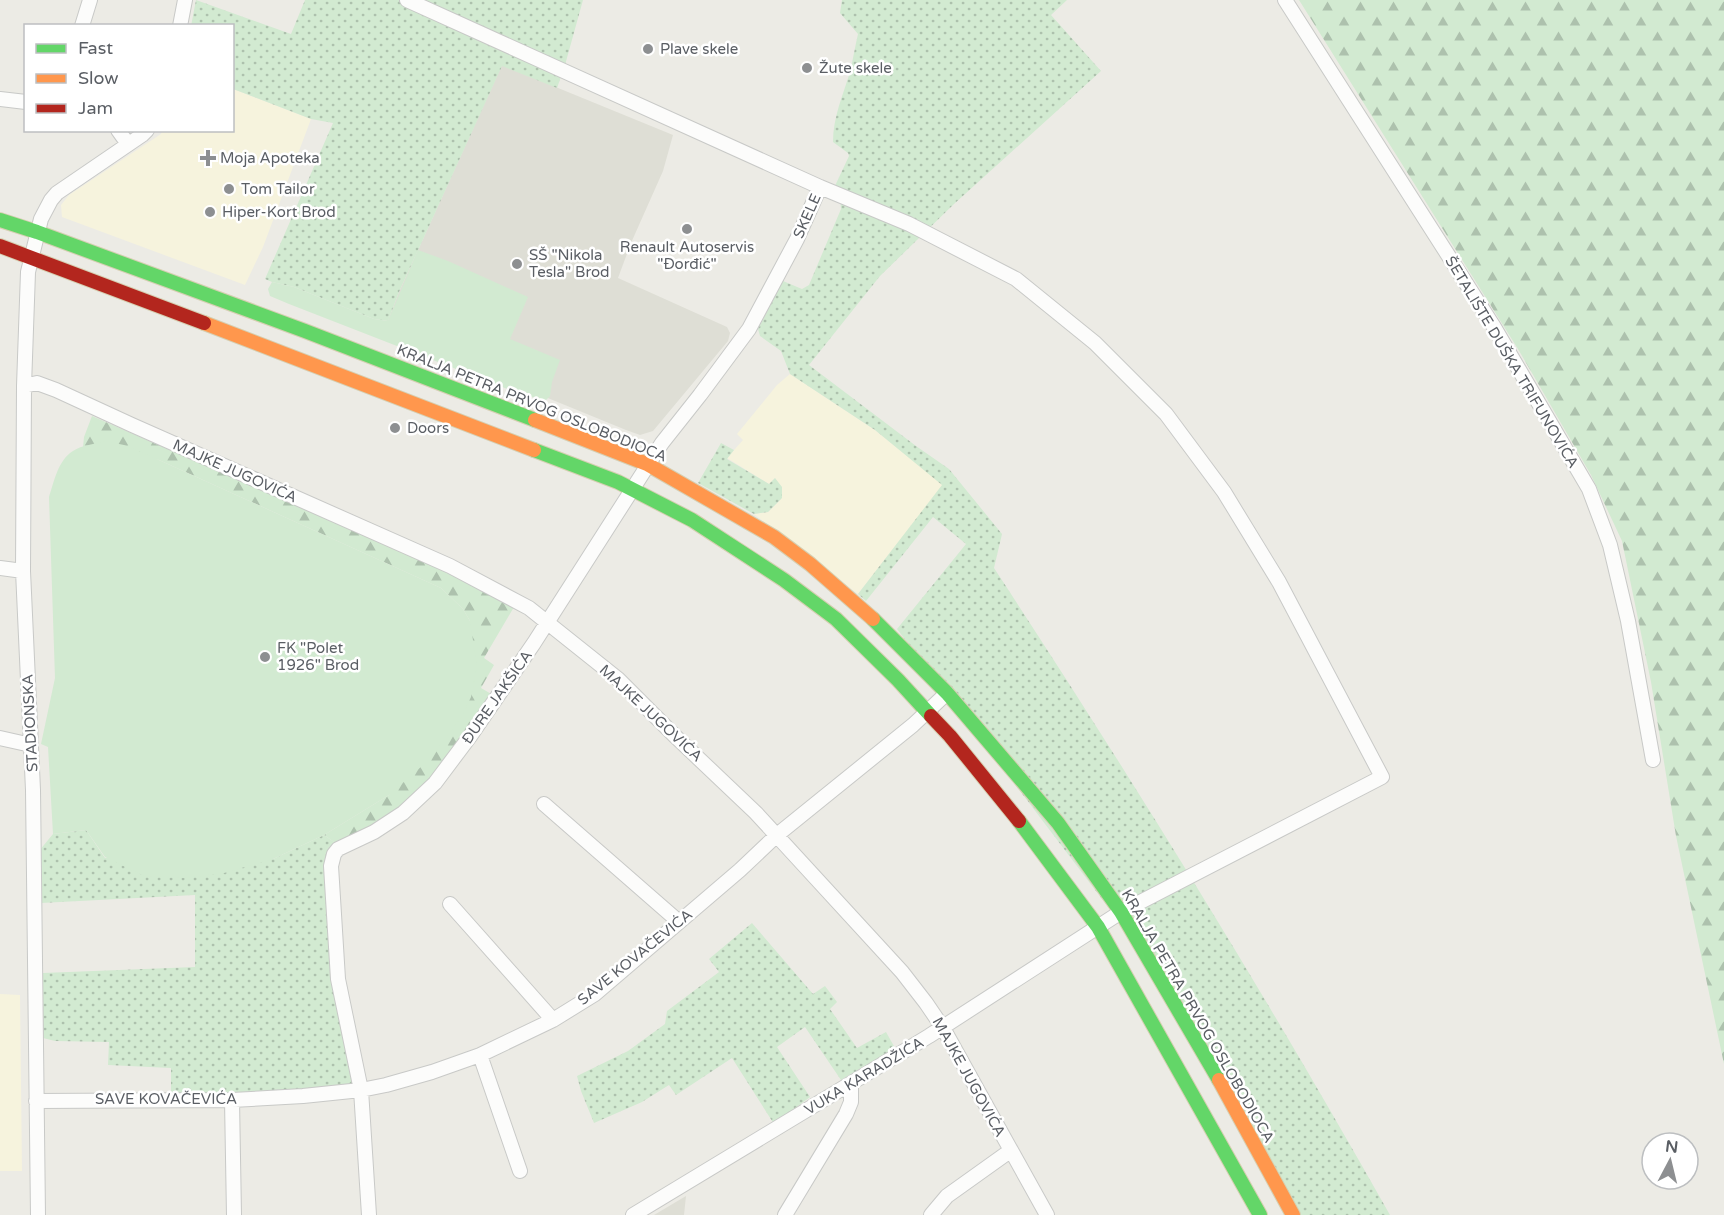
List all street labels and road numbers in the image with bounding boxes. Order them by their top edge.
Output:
street label: SKELE [789,191,825,241]
street label: ŠETALIŠTE DUŠKA TRIFUNOVIĆA [1441,253,1583,471]
street label: KRALJA PETRA PRVOG OSLOBODIOCA [394,340,670,466]
street label: MAJKE JUGOVIĆA [170,435,300,507]
street label: ĐURE JAKŠIĆA [458,647,536,747]
street label: MAJKE JUGOVIĆA [596,661,706,765]
street label: STADIONSKA [18,674,42,772]
street label: KRALJA PETRA PRVOG OSLOBODIOCA [1118,886,1278,1146]
street label: SAVE KOVAČEVIĆA [574,905,696,1009]
street label: MAJKE JUGOVIĆA [929,1014,1009,1140]
street label: VUKA KARADŽIĆA [801,1033,927,1119]
street label: SAVE KOVAČEVIĆA [95,1090,237,1108]

